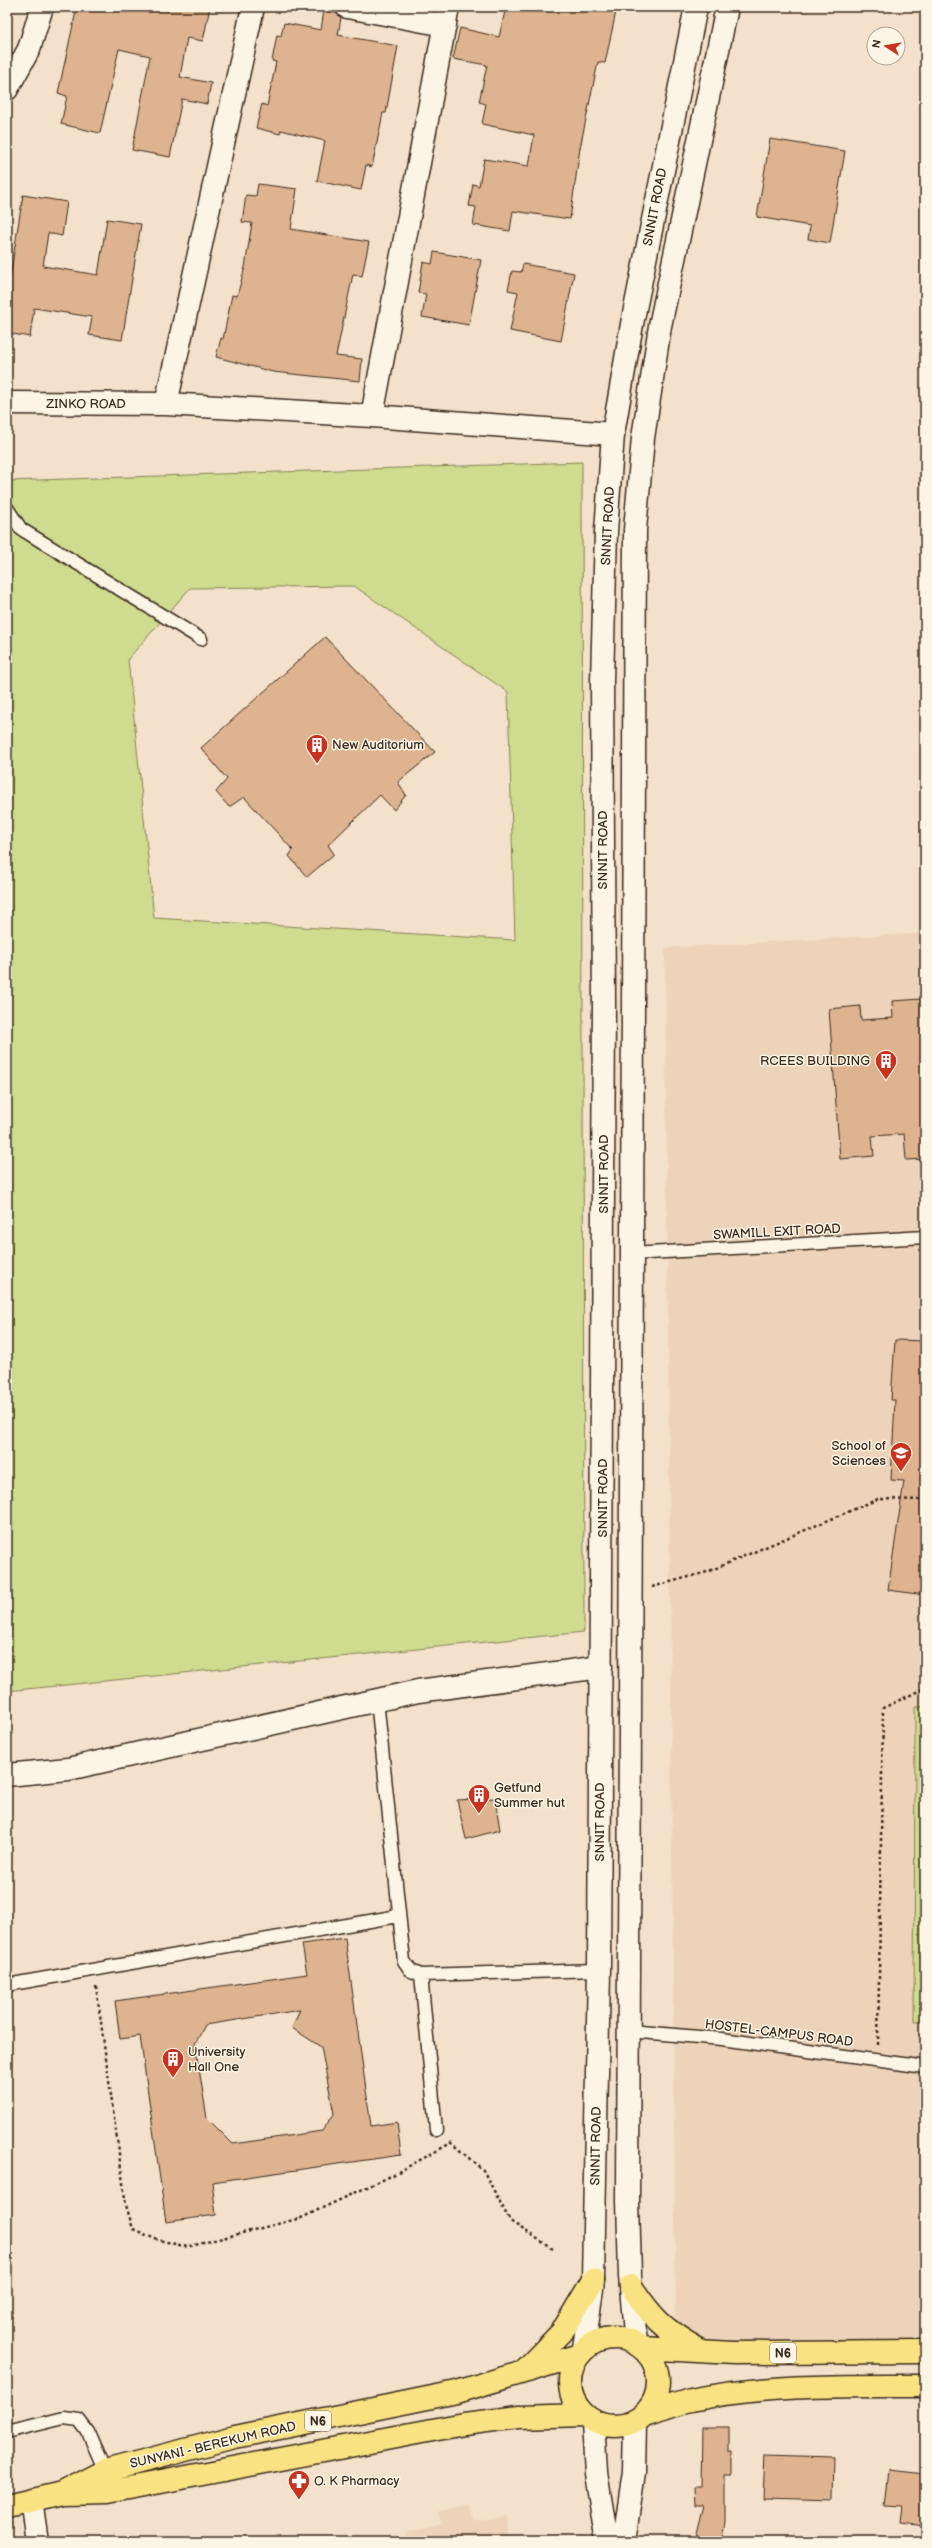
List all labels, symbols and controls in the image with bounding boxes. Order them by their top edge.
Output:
north arrow [866,26,906,66]
text: N [869,39,884,49]
street label: SNNIT ROAD [640,167,670,247]
street label: ZINKO ROAD [45,396,126,412]
street label: SNNIT ROAD [598,486,618,566]
building icon: New Auditorium [304,732,330,765]
place label: New Auditorium [332,737,424,753]
street label: SNNIT ROAD [595,811,611,889]
building icon: RCEES BUILDING [873,1048,899,1081]
place label: RCEES BUILDING [760,1053,870,1069]
street label: SNNIT ROAD [596,1135,612,1213]
street label: SWAMILL EXIT ROAD [713,1221,841,1243]
place label: School of Sciences [832,1438,887,1469]
school or university icon: School of Sciences [888,1440,914,1473]
street label: SNNIT ROAD [595,1459,611,1537]
place label: Getfund Summer hut [494,1780,565,1811]
building icon: Getfund Summer hut [466,1782,492,1815]
street label: SNNIT ROAD [592,1783,608,1861]
street label: HOSTEL-CAMPUS ROAD [704,2016,854,2050]
place label: University Hall One [188,2044,245,2075]
building icon: University Hall One [160,2046,186,2079]
street label: SNNIT ROAD [587,2106,605,2186]
road number: N6 [770,2343,796,2363]
road number: N6 [305,2411,331,2431]
street label: SUNYANI - BEREKUM ROAD [128,2418,298,2472]
pharmacy icon: O. K Pharmacy [286,2468,312,2501]
place label: O. K Pharmacy [314,2473,399,2489]

